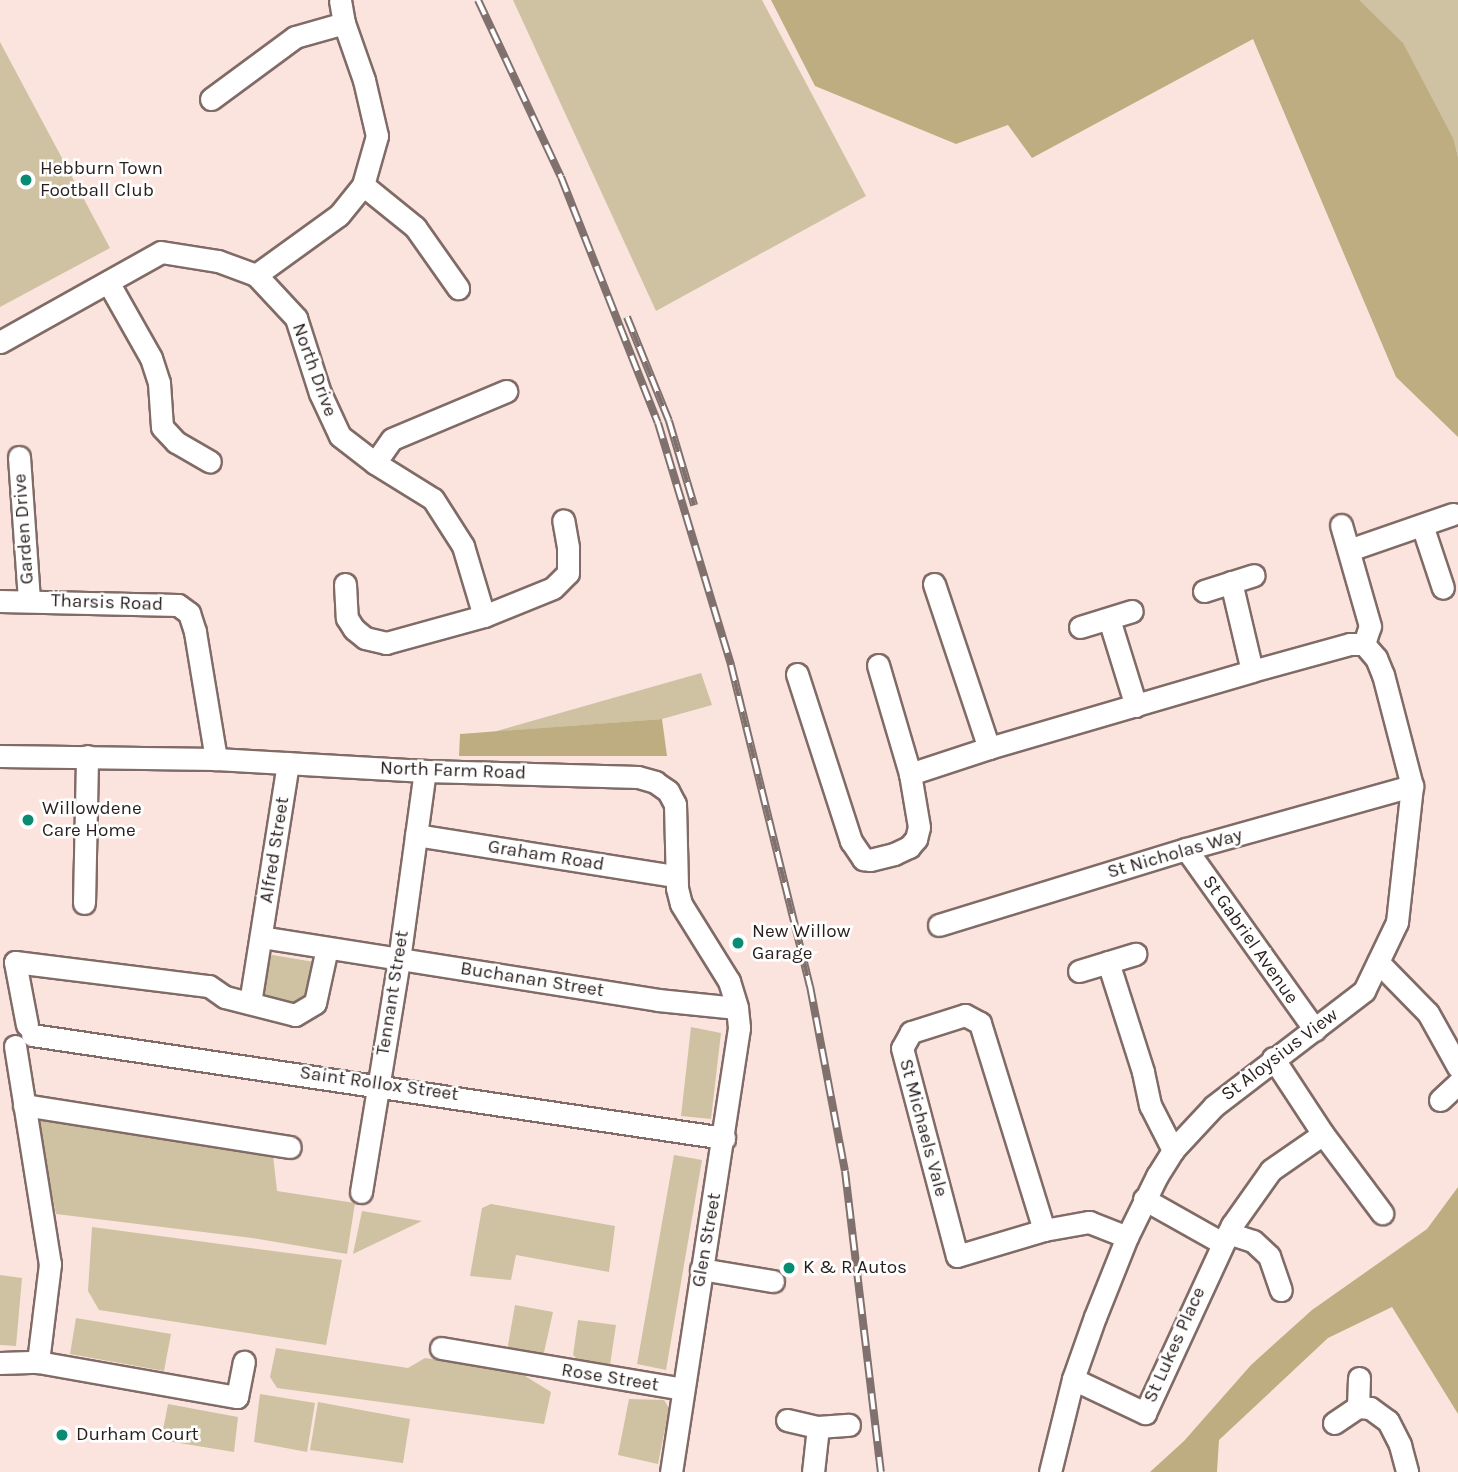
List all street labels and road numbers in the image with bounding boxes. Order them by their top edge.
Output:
street label: North Drive [287,320,341,420]
street label: Garden Drive [9,473,39,585]
street label: Tharsis Road [51,590,163,616]
street label: North Farm Road [380,757,526,785]
street label: Alfred Street [255,795,295,905]
street label: St Nicholas Way [1105,824,1245,884]
street label: Graham Road [486,836,606,876]
street label: St Gabriel Avenue [1197,871,1303,1009]
street label: Tennant Street [372,929,414,1057]
street label: Buchanan Street [459,957,605,1003]
street label: St Aloysius View [1217,1004,1343,1106]
street label: St Michaels Vale [894,1057,952,1199]
street label: Saint Rollox Street [298,1062,460,1106]
street label: Glen Street [687,1191,727,1289]
street label: St Lukes Place [1139,1284,1211,1406]
street label: Rose Street [560,1359,660,1397]

